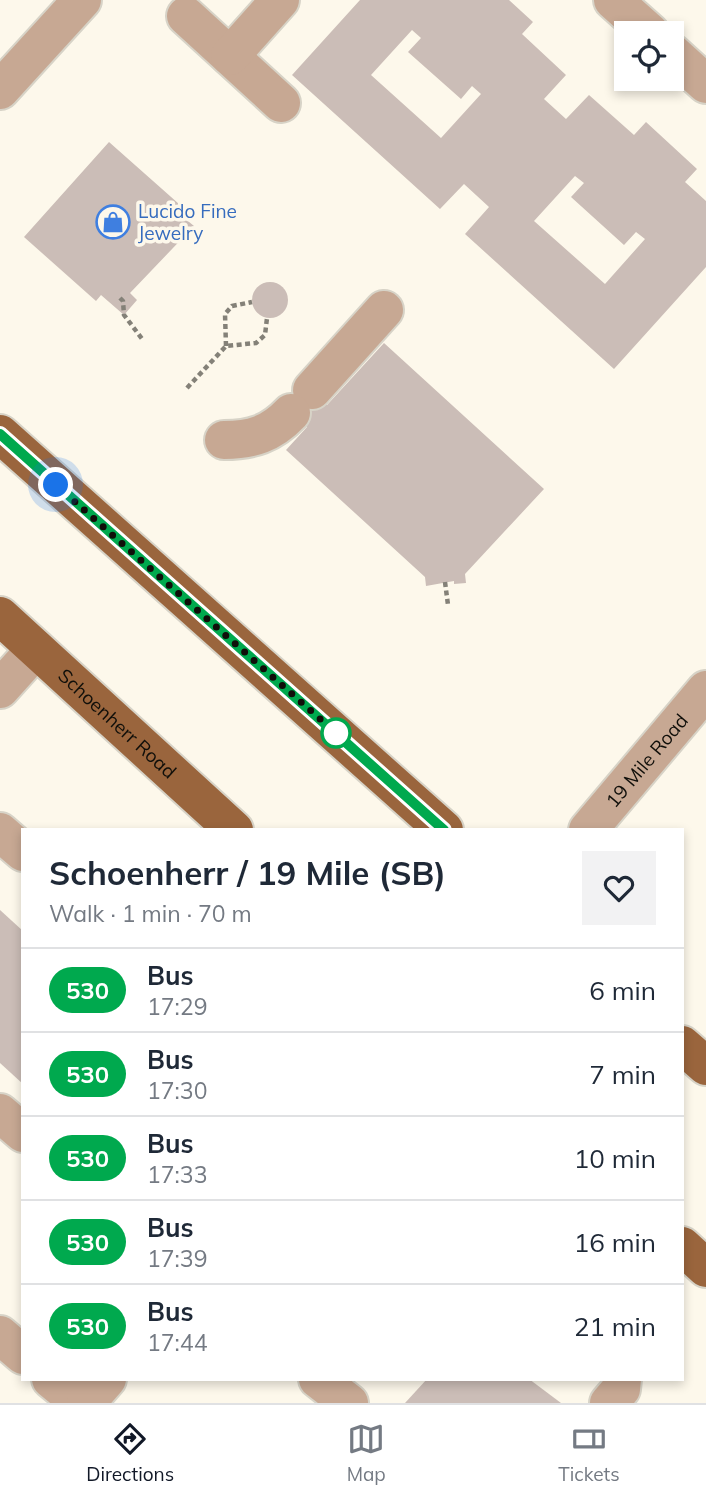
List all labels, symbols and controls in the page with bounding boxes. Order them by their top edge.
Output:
map controls [614,21,684,91]
button: locate [614,21,684,91]
place label: Lucido Fine Jewelry [138,199,237,245]
shop icon: Lucido Fine Jewelry [94,203,132,241]
your location [38,467,73,502]
street label: Schoenherr Road [53,663,181,783]
street label: 19 Mile Road [600,709,693,812]
unlabelled marker [321,718,351,748]
button: heart [582,851,656,925]
text: Schoenherr / 19 Mile (SB) [49,852,446,893]
text: Walk · 1 min · 70 m [49,899,252,928]
text: Bus [147,959,193,992]
text: 6 min [589,974,656,1007]
text: 530 [66,975,109,1005]
text: 17:29 [147,992,207,1021]
text: Bus [147,1043,193,1076]
text: 7 min [589,1058,656,1091]
text: 530 [66,1059,109,1089]
text: 17:30 [147,1076,207,1105]
text: Bus [147,1127,193,1160]
text: 10 min [574,1142,656,1175]
text: 530 [66,1143,109,1173]
text: 17:33 [147,1160,207,1189]
text: Bus [147,1211,193,1244]
text: 16 min [574,1226,656,1259]
text: 530 [66,1227,109,1257]
text: 17:39 [147,1244,207,1273]
text: Bus [147,1295,193,1328]
text: 21 min [574,1310,656,1343]
text: 530 [66,1311,109,1341]
text: 17:44 [147,1328,207,1357]
tab: Directions [86,1420,174,1486]
tab: Map [347,1420,386,1486]
tab: Tickets [558,1420,620,1486]

